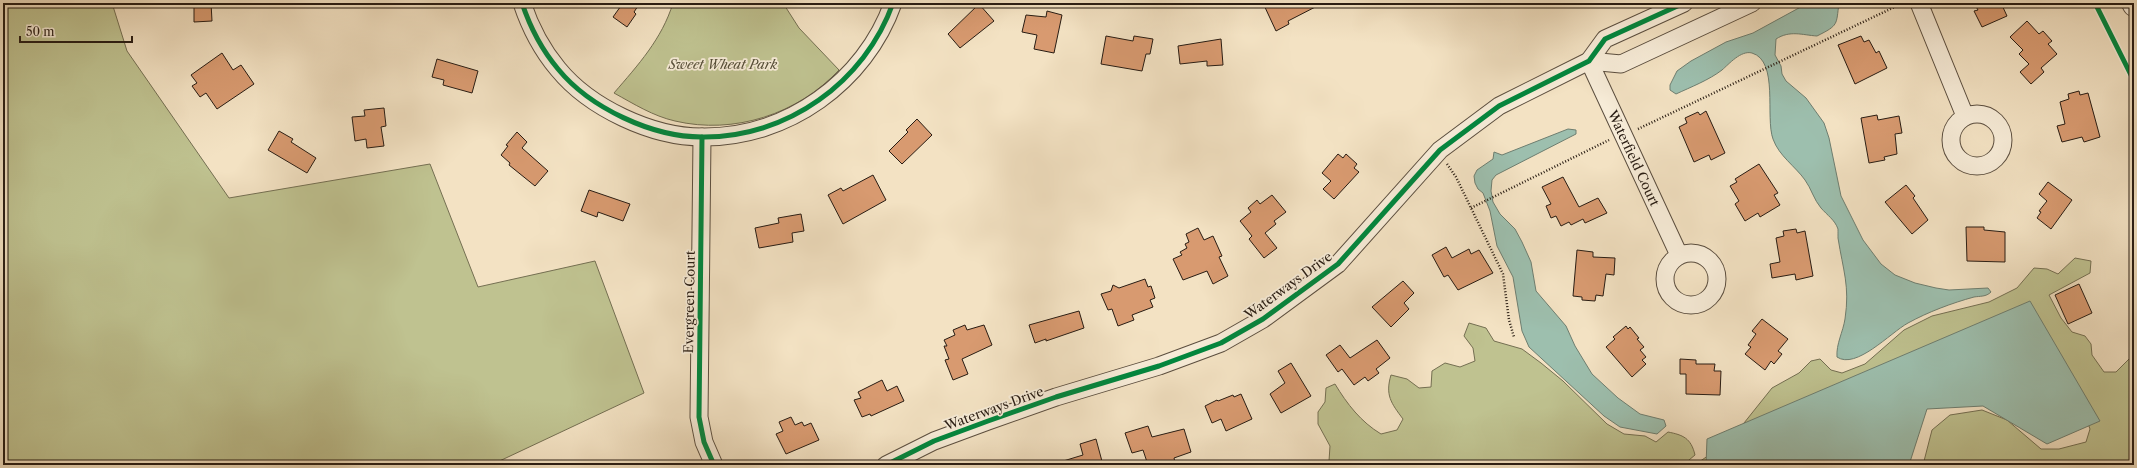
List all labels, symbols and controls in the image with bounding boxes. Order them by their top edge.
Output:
scale bar [20,18,132,44]
text: 50 m [26,24,55,39]
park label: Sweet Wheat Park [668,56,777,72]
street label: Waterfield Court [1604,107,1663,209]
street label: Waterways Drive [1240,248,1335,323]
street label: Evergreen Court [680,250,698,353]
street label: Waterways Drive [941,383,1046,434]

